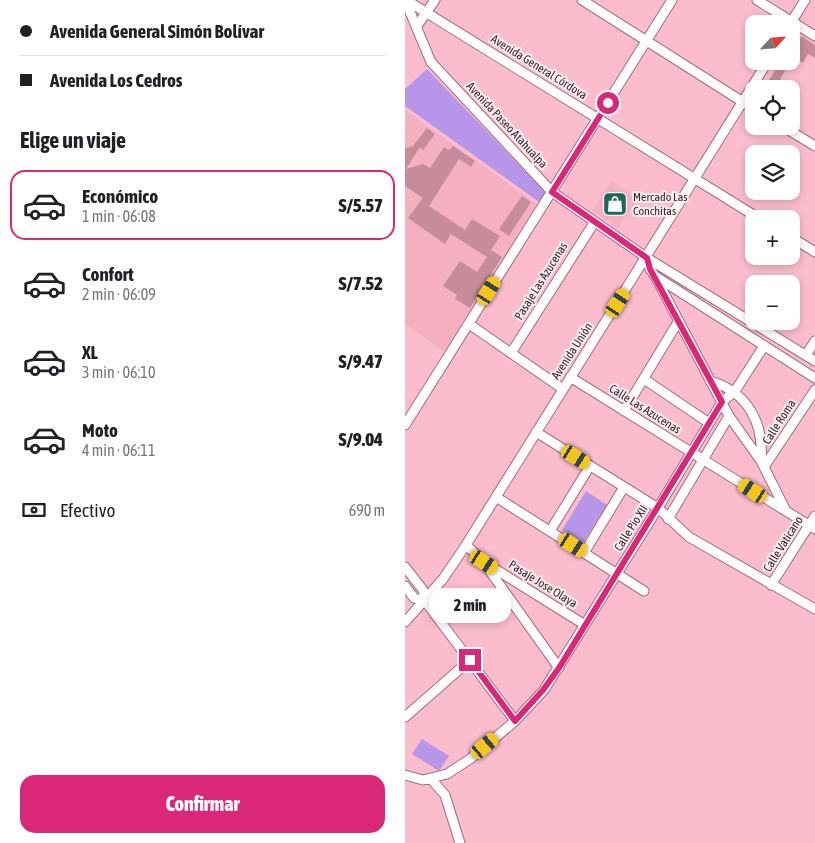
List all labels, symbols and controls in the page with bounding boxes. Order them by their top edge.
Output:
north arrow [745,15,800,70]
map controls [745,15,800,330]
text: Avenida General Simón Bolívar [50,20,264,42]
street label: Avenida General Córdova [488,32,590,102]
text: Avenida Los Cedros [50,69,183,91]
street label: Avenida Paseo Atahualpa [464,79,550,171]
button: locate [745,80,800,135]
route start [597,92,619,114]
text: Elige un viaje [20,127,126,153]
button: layers [745,145,800,200]
icon: car [22,183,67,228]
text: Económico [82,185,158,207]
place label: Mercado Las Conchitas [633,190,687,218]
shop icon: Mercado Las Conchitas [602,191,628,217]
text: S/5.57 [338,194,383,216]
text: 1 min · 06:08 [82,207,156,225]
button: + [745,210,800,265]
street label: Pasaje Las Azucenas [512,240,570,322]
icon: car [22,261,67,306]
text: Confort [82,263,134,285]
text: S/7.52 [338,272,383,294]
car [474,274,503,308]
button: − [745,275,800,330]
text: 2 min · 06:09 [82,285,156,303]
car [603,286,632,320]
street label: Avenida Unión [548,320,596,382]
icon: car [22,339,67,384]
text: XL [82,341,98,363]
text: S/9.47 [338,350,383,372]
text: 3 min · 06:10 [82,363,155,381]
street label: Calle Las Azucenas [607,381,683,437]
street label: Calle Roma [759,397,799,447]
icon: car [22,417,67,462]
text: Moto [82,419,118,441]
text: S/9.04 [338,428,383,450]
text: 4 min · 06:11 [82,441,155,459]
car [559,443,592,471]
car [736,477,769,505]
icon: cash [20,496,48,524]
text: Efectivo [60,499,115,521]
text: 690 m [349,501,385,519]
street label: Calle Pio XII [611,502,651,554]
street label: Calle Vaticano [760,513,806,574]
car [556,531,589,559]
car [467,548,500,576]
street label: Pasaje Jose Olaya [506,557,580,611]
callout: 2 min [429,588,511,622]
text: 2 min [454,596,486,614]
route end [459,649,481,671]
car [468,731,501,761]
button: Confirmar [20,775,385,833]

